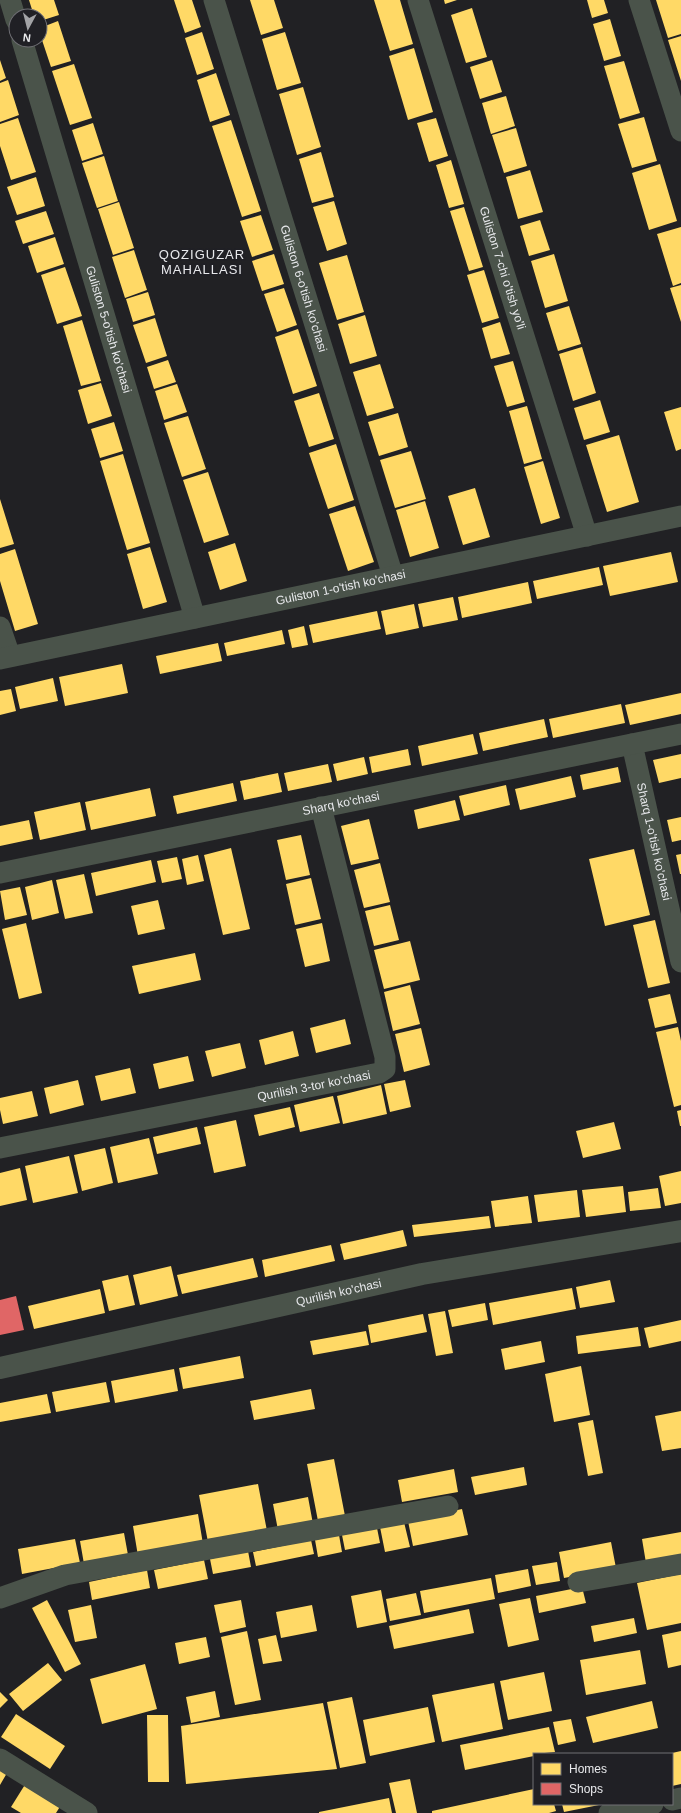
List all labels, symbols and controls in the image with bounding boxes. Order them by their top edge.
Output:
north arrow [8,8,48,48]
text: N [22,31,31,44]
street label: Guliston 7-chi o'tish yo'li [477,205,528,331]
street label: Guliston 6-o'tish ko'chasi [277,223,330,354]
district label: QOZIGUZAR MAHALLASI [159,247,245,277]
street label: Guliston 5-o'tish ko'chasi [83,264,134,395]
street label: Guliston 1-o'tish ko'chasi [274,567,407,608]
street label: Sharq 1-o'tish ko'chasi [634,781,674,902]
street label: Sharq ko'chasi [301,789,381,818]
street label: Qurilish 3-tor ko'chasi [256,1068,372,1104]
street label: Qurilish ko'chasi [295,1276,383,1309]
legend [533,1753,673,1805]
text: Homes [569,1762,607,1776]
text: Shops [569,1782,603,1796]

